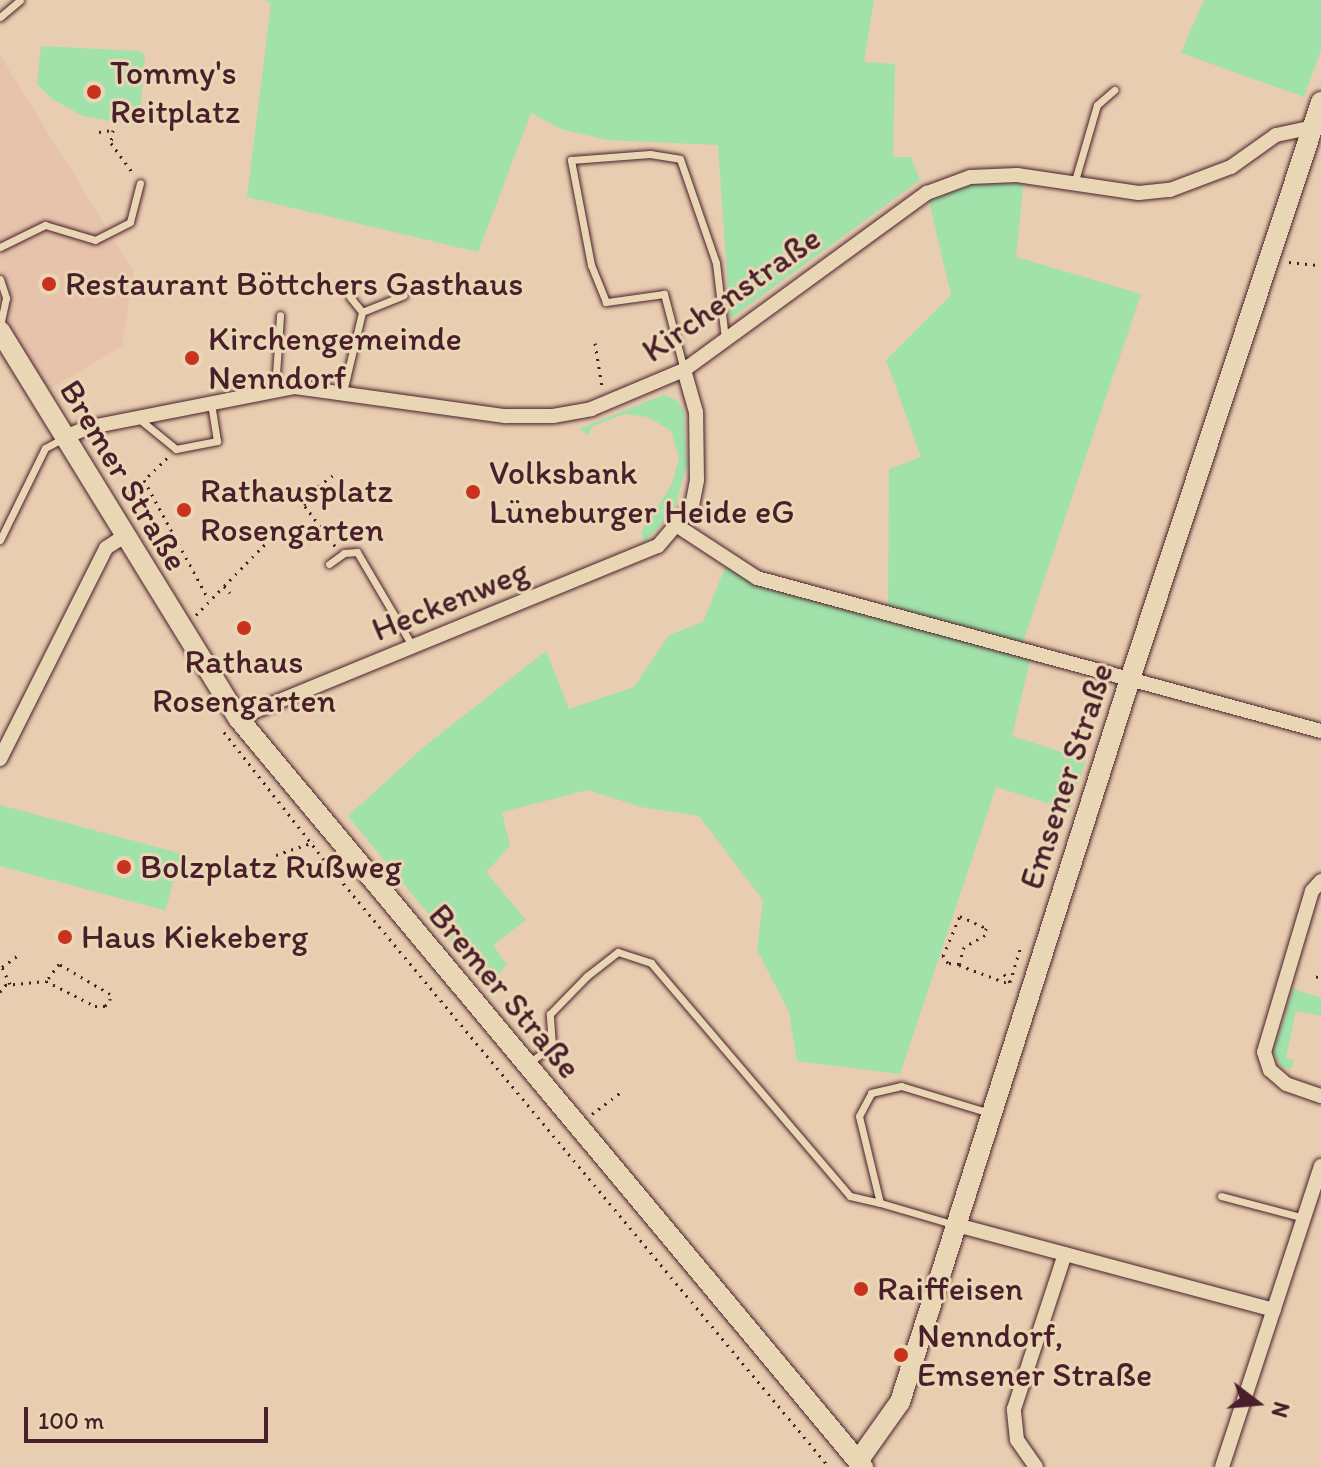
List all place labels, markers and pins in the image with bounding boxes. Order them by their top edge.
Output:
place label: Tommy's Reitplatz [110,52,240,132]
marker: Tommy's Reitplatz [85,83,103,101]
place label: Restaurant Böttchers Gasthaus [65,264,523,304]
marker: Restaurant Böttchers Gasthaus [40,275,58,293]
place label: Kirchengemeinde Nenndorf [208,318,462,398]
marker: Kirchengemeinde Nenndorf [183,349,201,367]
place label: Volksbank Lüneburger Heide eG [489,452,795,532]
place label: Rathausplatz Rosengarten [200,470,393,550]
marker: Volksbank Lüneburger Heide eG [464,483,482,501]
marker: Rathausplatz Rosengarten [175,501,193,519]
marker: Rathaus Rosengarten [235,619,253,637]
place label: Rathaus Rosengarten [152,641,336,720]
place label: Bolzplatz Rußweg [140,847,402,887]
marker: Bolzplatz Rußweg [115,858,133,876]
place label: Haus Kiekeberg [81,917,309,957]
marker: Haus Kiekeberg [56,928,74,946]
place label: Raiffeisen [877,1269,1023,1309]
marker: Raiffeisen [852,1280,870,1298]
place label: Nenndorf, Emsener Straße [917,1315,1152,1394]
marker: Nenndorf, Emsener Straße [892,1346,910,1364]

